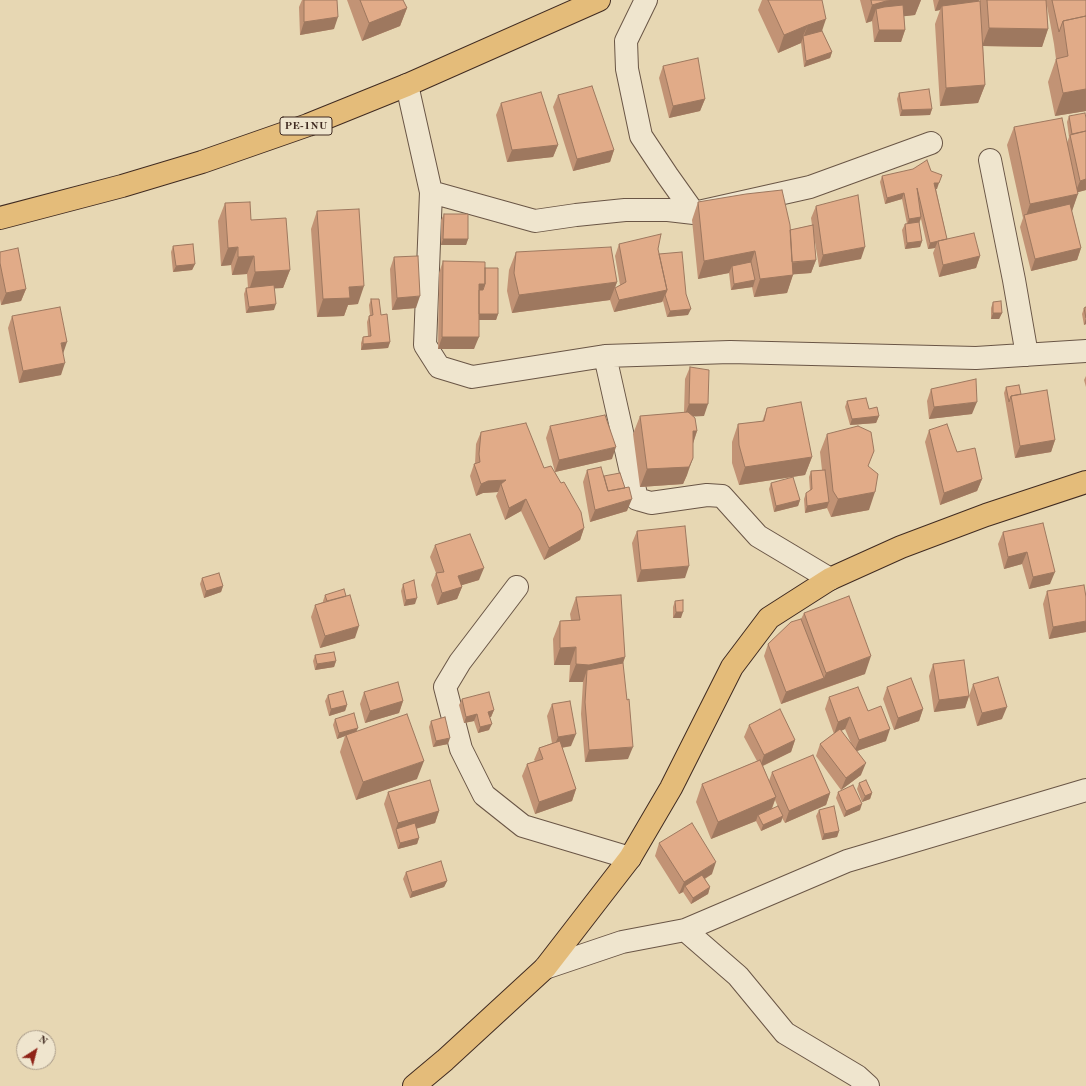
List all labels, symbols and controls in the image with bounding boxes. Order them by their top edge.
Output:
road number: PE-1NU [280,117,332,135]
north arrow [16,1030,56,1070]
text: N [36,1034,49,1048]

